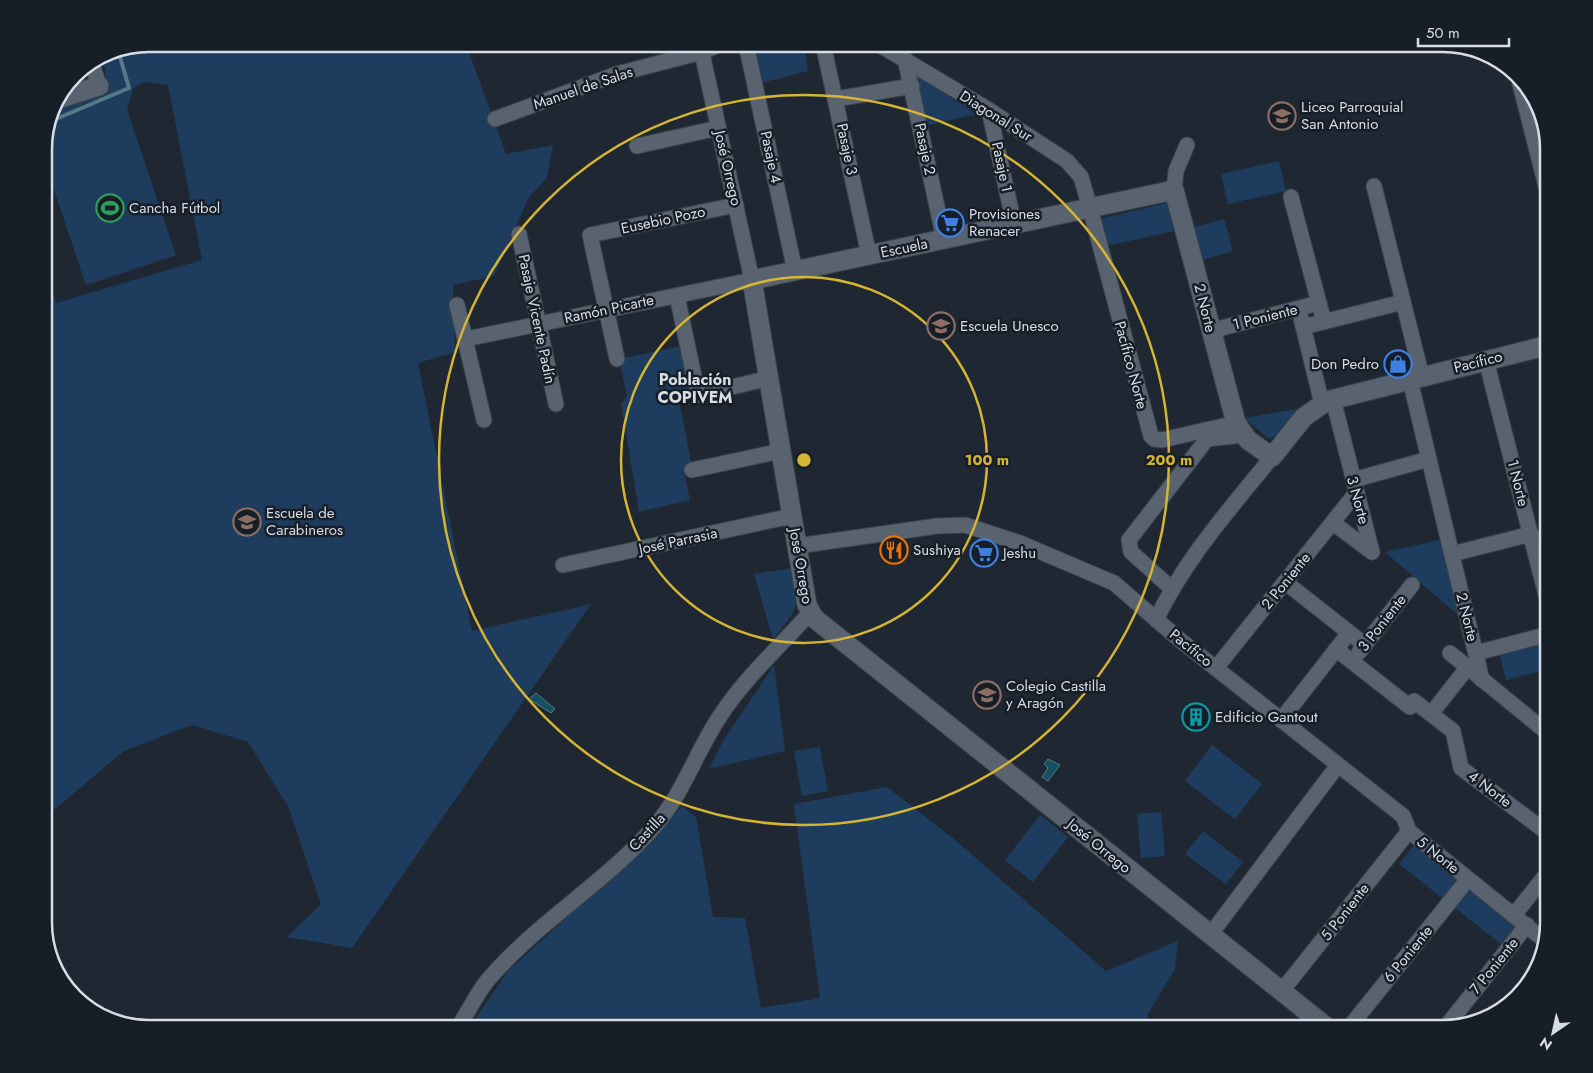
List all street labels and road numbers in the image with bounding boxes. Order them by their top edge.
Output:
street label: Manuel de Salas [530,61,636,115]
street label: Diagonal Sur [955,85,1037,148]
street label: Pasaje 3 [831,121,863,177]
street label: Pasaje 2 [909,121,941,177]
street label: José Orrego [708,126,747,208]
street label: Pasaje 4 [755,129,787,185]
street label: Pasaje 1 [986,140,1018,194]
street label: Eusebio Pozo [619,200,707,240]
street label: Escuela [878,232,930,264]
street label: Pasaje Vicente Padín [513,252,561,386]
street label: 2 Norte [1188,281,1222,335]
street label: Ramón Picarte [562,289,656,329]
street label: 1 Poniente [1230,298,1300,336]
street label: Pacífico Norte [1109,318,1153,412]
street label: Pacífico [1451,345,1505,379]
street label: 1 Norte [1502,457,1534,509]
street label: 3 Norte [1341,473,1375,527]
street label: José Parrasia [635,522,719,560]
street label: José Orrego [783,524,818,606]
street label: 2 Poniente [1256,548,1316,614]
street label: 3 Poniente [1353,589,1412,656]
street label: 2 Norte [1450,590,1484,644]
street label: Pacífico [1165,624,1217,672]
street label: 4 Norte [1464,765,1517,813]
street label: Castilla [624,808,670,856]
street label: José Orrego [1061,812,1136,879]
street label: 5 Norte [1412,831,1464,879]
street label: 5 Poniente [1316,878,1375,945]
street label: 6 Poniente [1378,921,1438,987]
street label: 7 Poniente [1464,933,1524,999]

